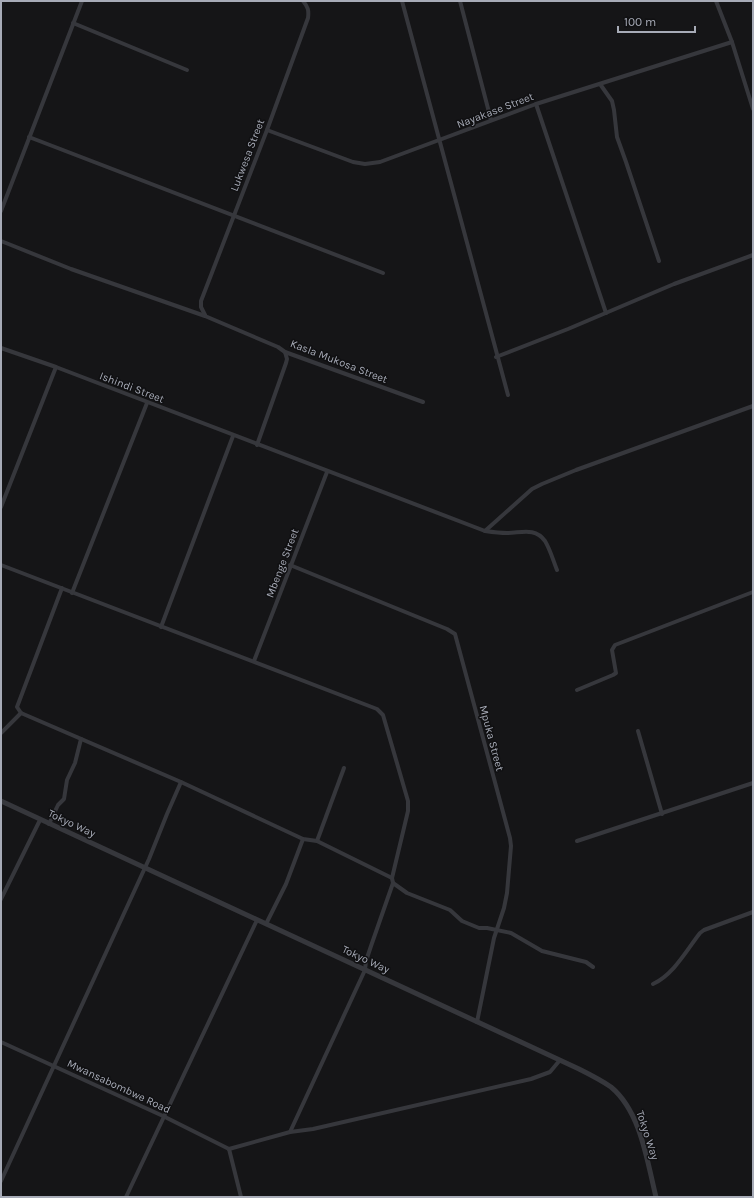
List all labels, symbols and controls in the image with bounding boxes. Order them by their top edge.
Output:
scale bar [618,8,695,34]
text: 100 m [624,15,656,29]
street label: Nayakase Street [455,90,535,131]
street label: Lukwesa Street [228,117,267,193]
street label: Kasla Mukosa Street [288,337,389,386]
street label: Ishindi Street [98,369,166,406]
street label: Mbenge Street [263,527,302,599]
street label: Mpuka Street [477,704,507,772]
street label: Tokyo Way [46,807,98,840]
street label: Tokyo Way [340,943,392,976]
street label: Mwansabombwe Road [65,1057,173,1116]
street label: Tokyo Way [633,1109,662,1161]

